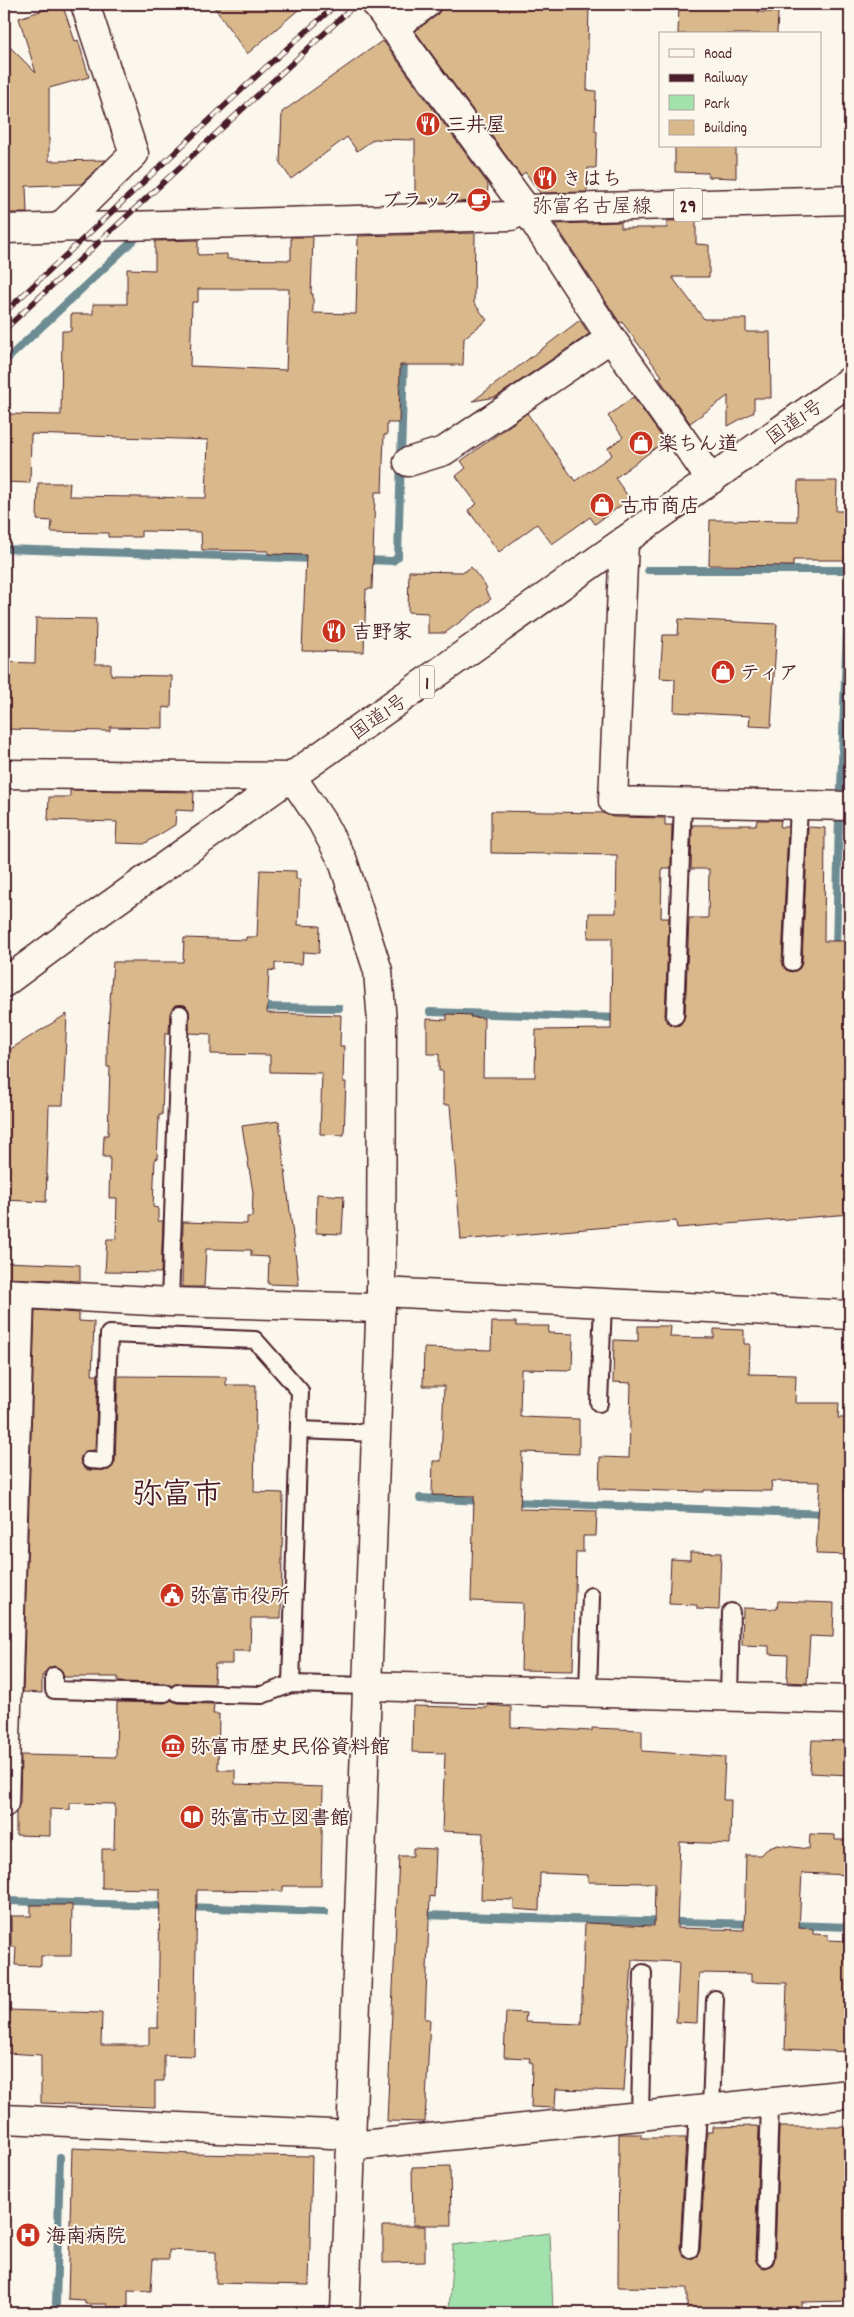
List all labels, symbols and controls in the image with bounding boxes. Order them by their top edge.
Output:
legend [659,32,822,148]
text: Road [704,44,732,66]
text: Railway [704,68,748,90]
text: Park [704,94,730,116]
restaurant icon: 三井屋 [415,111,441,137]
place label: 三井屋 [446,113,506,141]
text: Building [704,118,747,140]
restaurant icon: きはち [532,165,558,191]
place label: きはち [562,167,622,195]
cafe icon: ブラック [466,187,492,213]
road number: 29 [674,188,702,222]
place label: ブラック [381,189,462,217]
street label: 弥富名古屋線 [532,194,652,222]
street label: 国道1号 [761,394,830,453]
shop icon: 楽ちん道 [628,430,654,456]
place label: 楽ちん道 [658,432,738,460]
shop icon: 古市商店 [589,492,615,518]
place label: 古市商店 [620,494,700,522]
restaurant icon: 吉野家 [321,618,347,644]
place label: 吉野家 [352,620,412,648]
shop icon: ティア [710,659,736,685]
place label: ティア [740,661,799,689]
road number: 1 [420,666,434,699]
street label: 国道1号 [345,689,414,748]
district label: 弥富市 [132,1476,222,1519]
public building icon: 弥富市役所 [159,1582,185,1608]
place label: 弥富市役所 [190,1584,290,1612]
museum icon: 弥富市歴史民俗資料館 [160,1733,186,1759]
place label: 弥富市歴史民俗資料館 [190,1735,390,1763]
library icon: 弥富市立図書館 [179,1804,205,1830]
place label: 弥富市立図書館 [210,1806,350,1834]
hospital icon: 海南病院 [15,2222,41,2248]
place label: 海南病院 [46,2224,126,2252]

